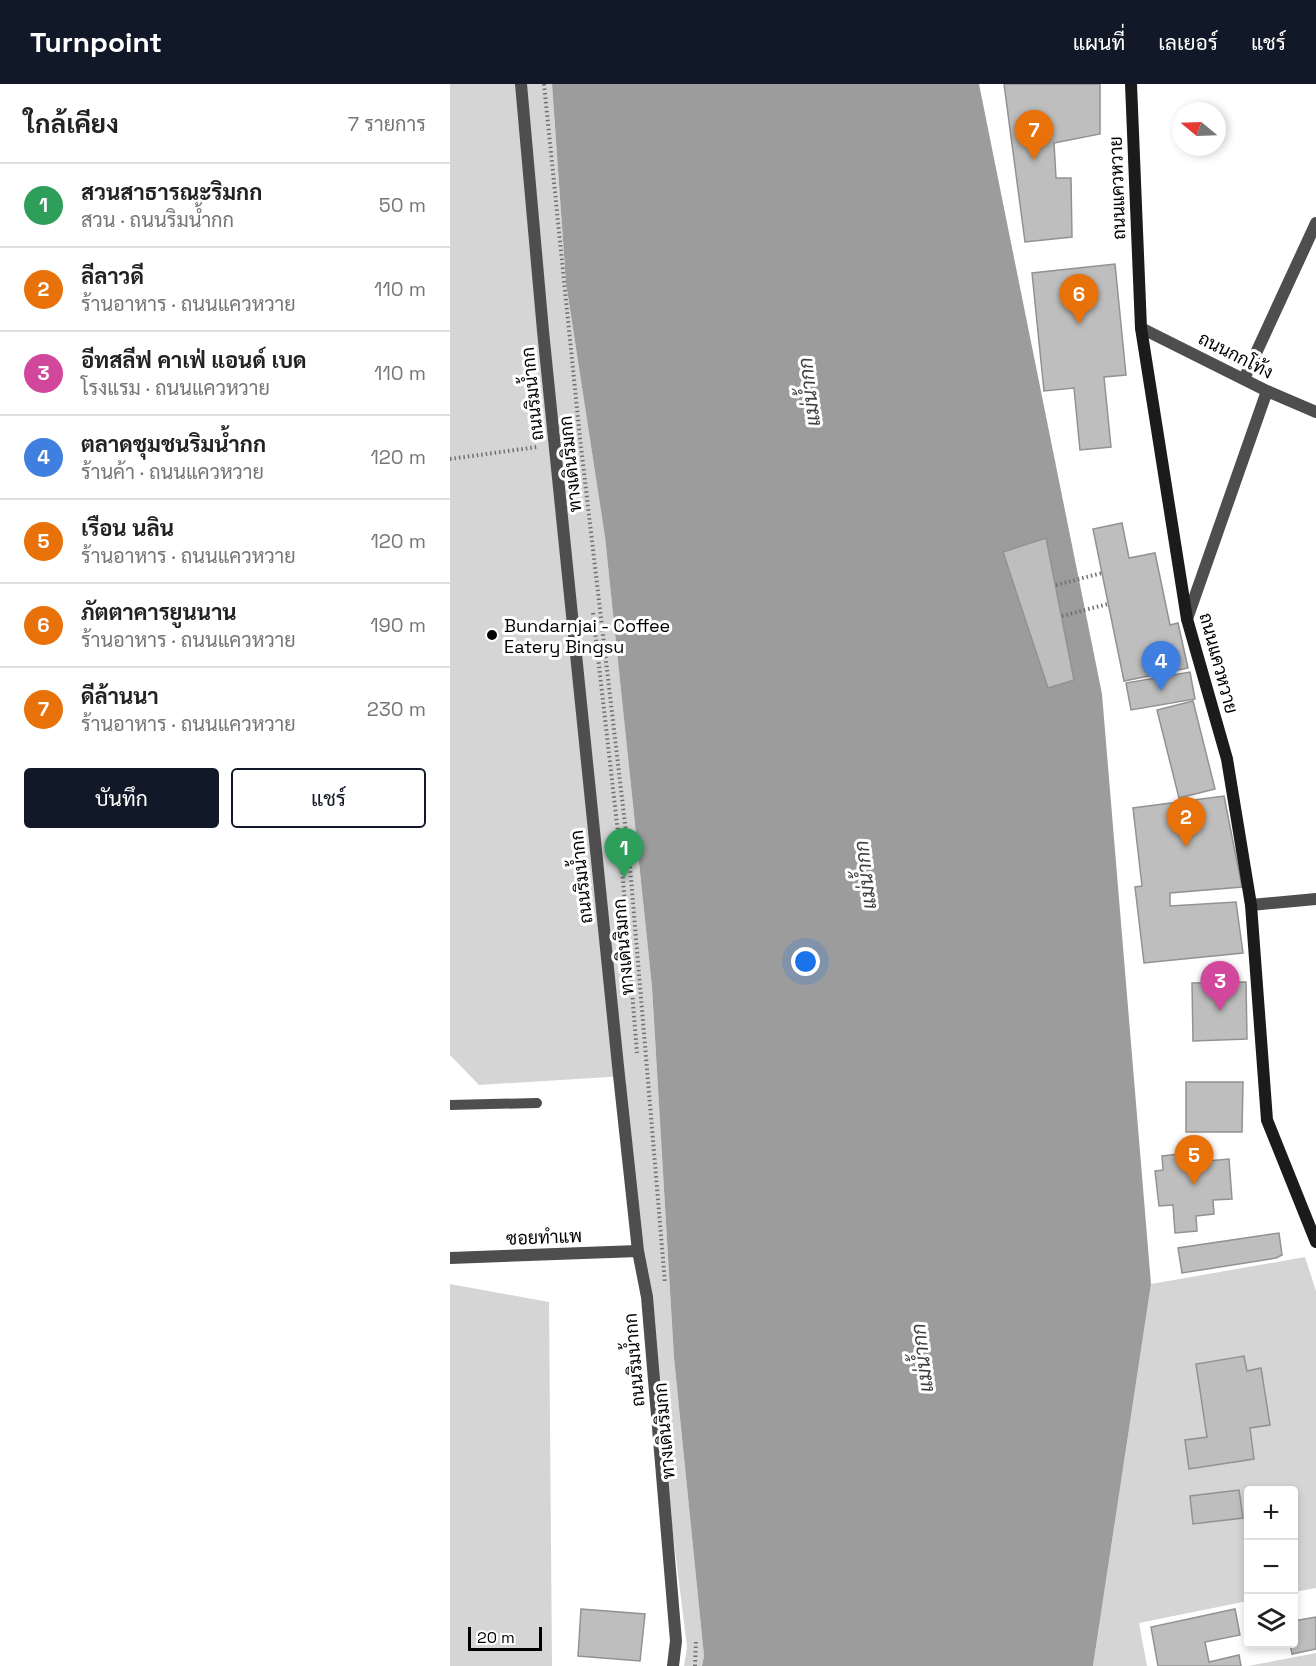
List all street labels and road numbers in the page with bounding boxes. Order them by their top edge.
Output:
street label: ถนนแควหวาย [1104,136,1130,240]
street label: ถนนกกโท้ง [1195,325,1278,384]
street label: ถนนริมน้ำกก [512,346,548,442]
street label: ทางเดินริมกก [553,415,587,513]
street label: ถนนแควหวาย [1194,610,1244,716]
street label: ถนนริมน้ำกก [561,829,597,925]
street label: ทางเดินริมกก [607,898,639,996]
street label: ซอยทำแพ [506,1224,582,1250]
street label: ถนนริมน้ำกก [614,1312,650,1408]
street label: ทางเดินริมกก [648,1382,680,1480]

